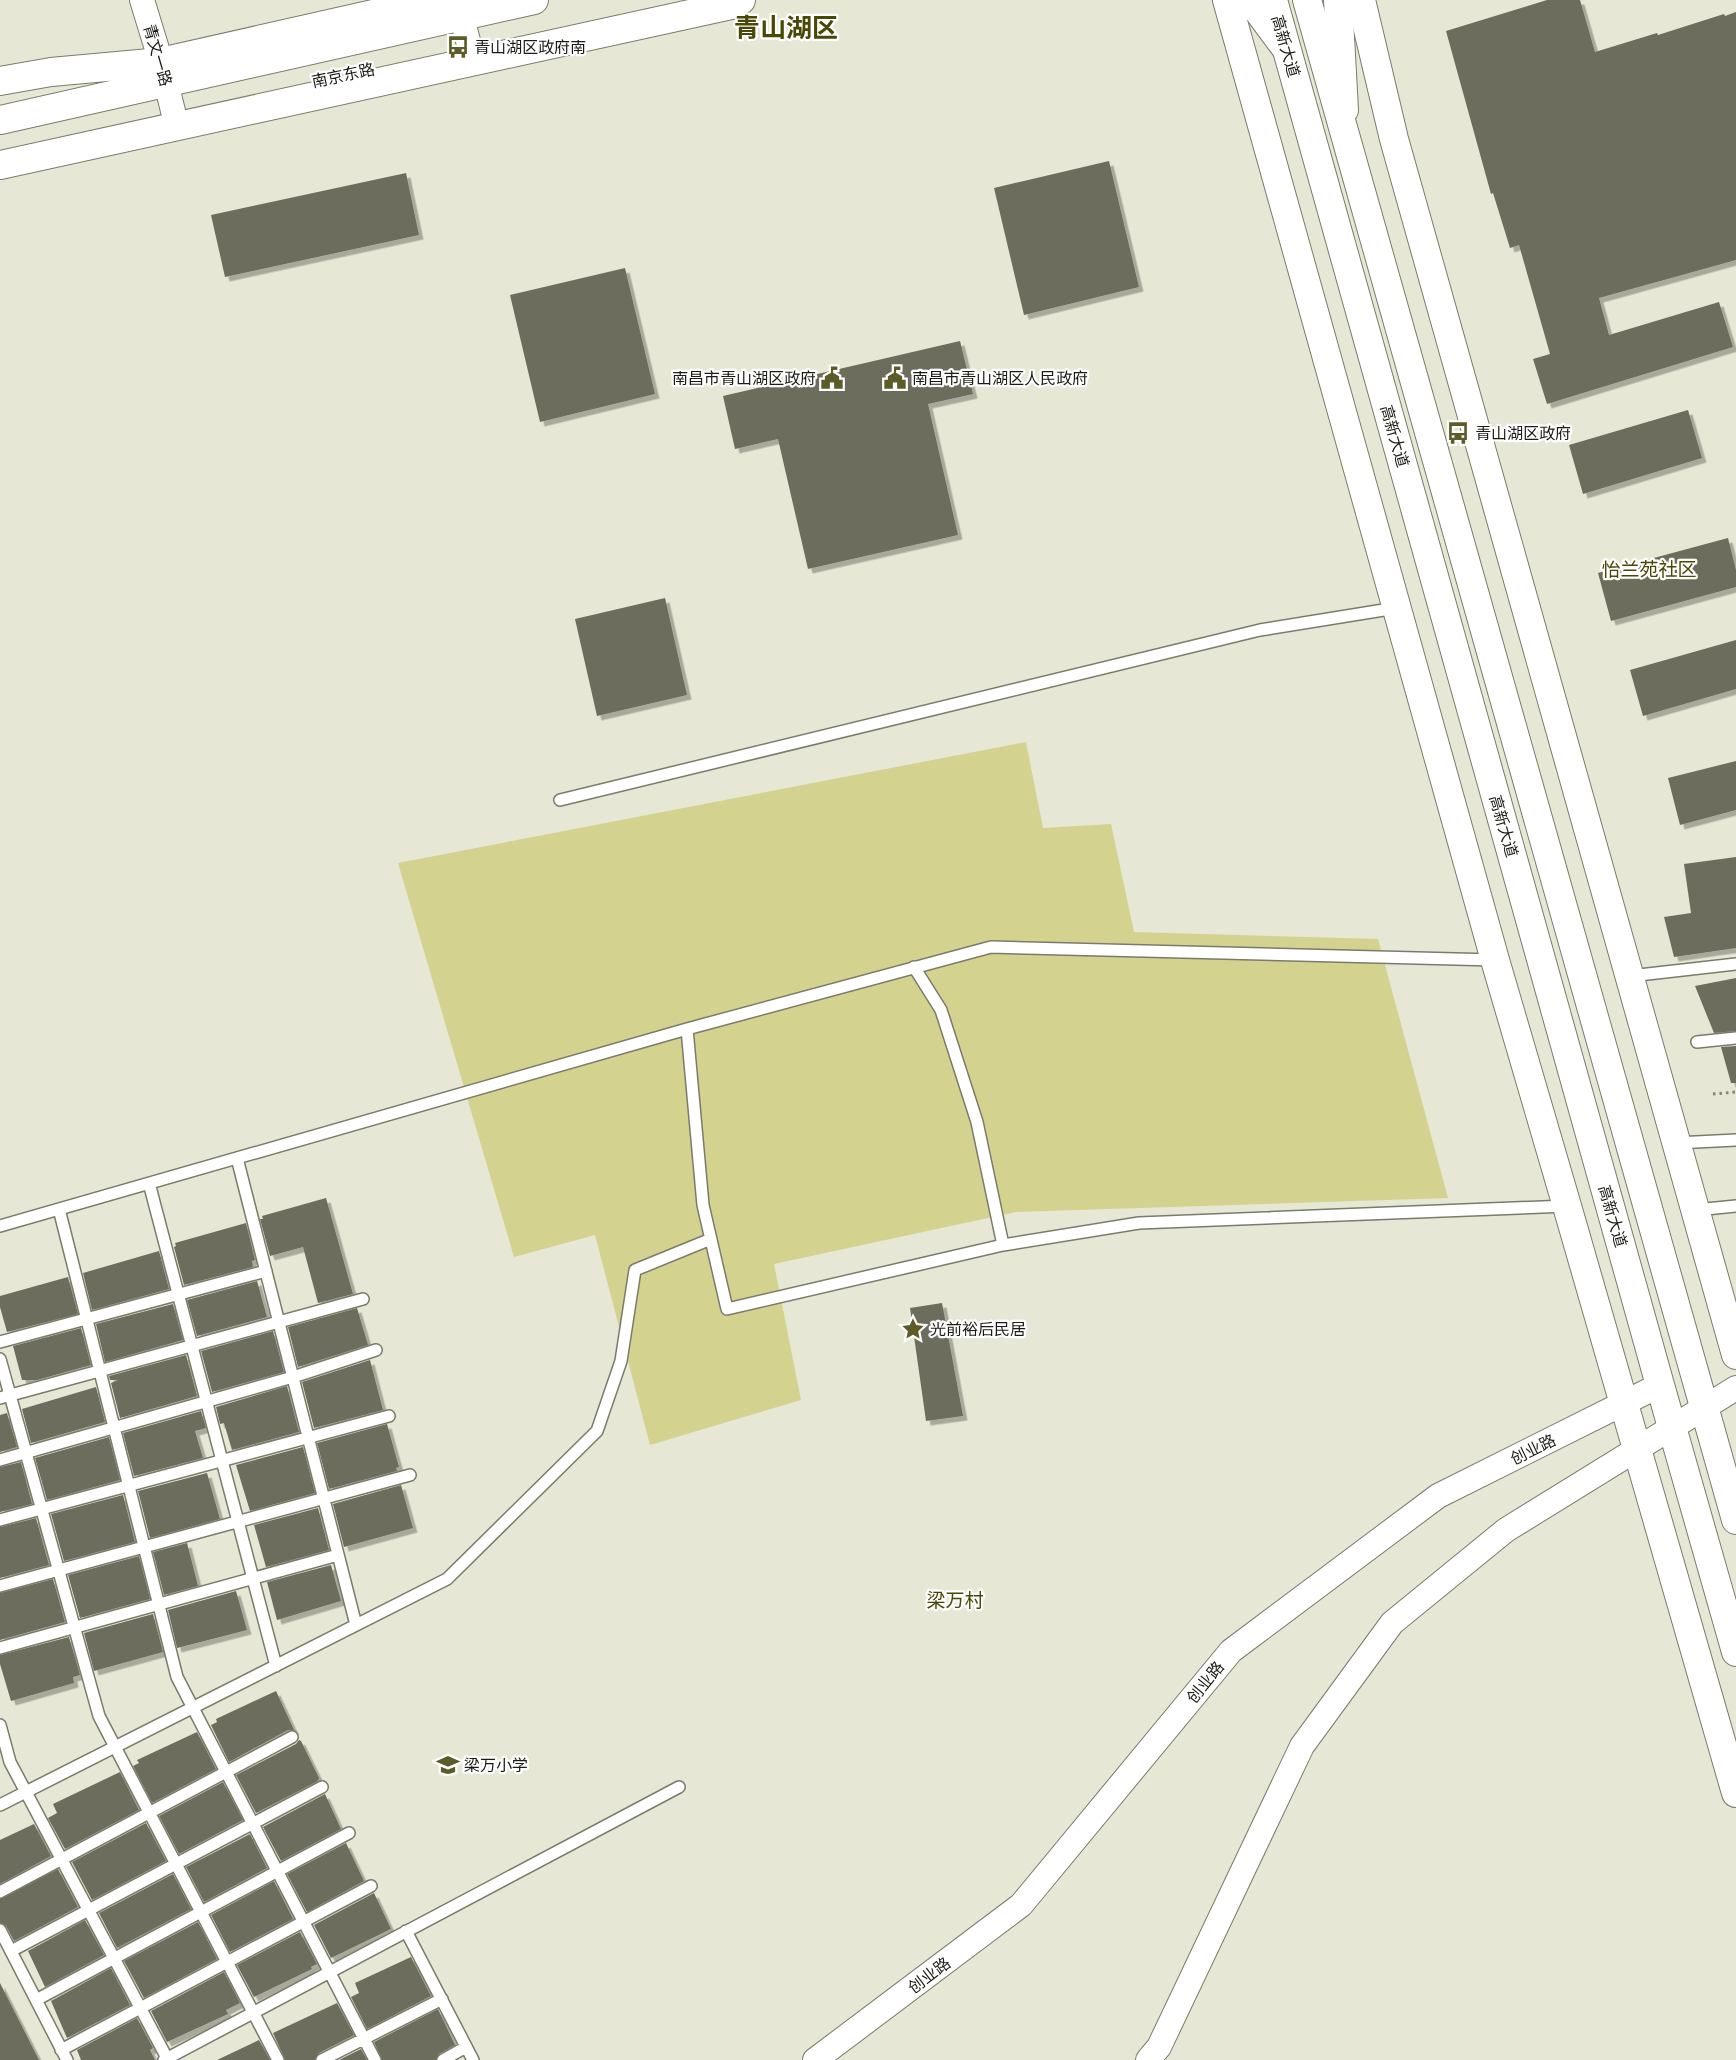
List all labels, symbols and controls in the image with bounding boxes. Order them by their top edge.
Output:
district label: 青山湖区 [734,12,838,43]
street label: 高新大道 [1268,13,1303,80]
street label: 青文一路 [140,22,175,89]
bus stop icon: 青山湖区政府南 [445,34,471,60]
place label: 青山湖区政府南 [474,38,586,57]
street label: 南京东路 [310,60,376,91]
public building icon: 南昌市青山湖区政府 [819,365,845,391]
public building icon: 南昌市青山湖区人民政府 [882,365,908,391]
place label: 南昌市青山湖区政府 [672,369,816,388]
place label: 南昌市青山湖区人民政府 [912,369,1088,388]
street label: 高新大道 [1377,403,1412,470]
bus stop icon: 青山湖区政府 [1445,420,1471,446]
place label: 青山湖区政府 [1475,424,1571,443]
district label: 怡兰苑社区 [1601,558,1697,580]
street label: 高新大道 [1486,793,1521,860]
street label: 高新大道 [1595,1183,1630,1250]
place icon: 光前裕后民居 [900,1316,926,1342]
place label: 光前裕后民居 [930,1320,1026,1339]
street label: 创业路 [1507,1430,1559,1469]
district label: 梁万村 [926,1589,984,1611]
street label: 创业路 [1183,1658,1228,1707]
school or university icon: 梁万小学 [435,1752,461,1778]
place label: 梁万小学 [464,1756,528,1775]
street label: 创业路 [904,1953,954,1997]

